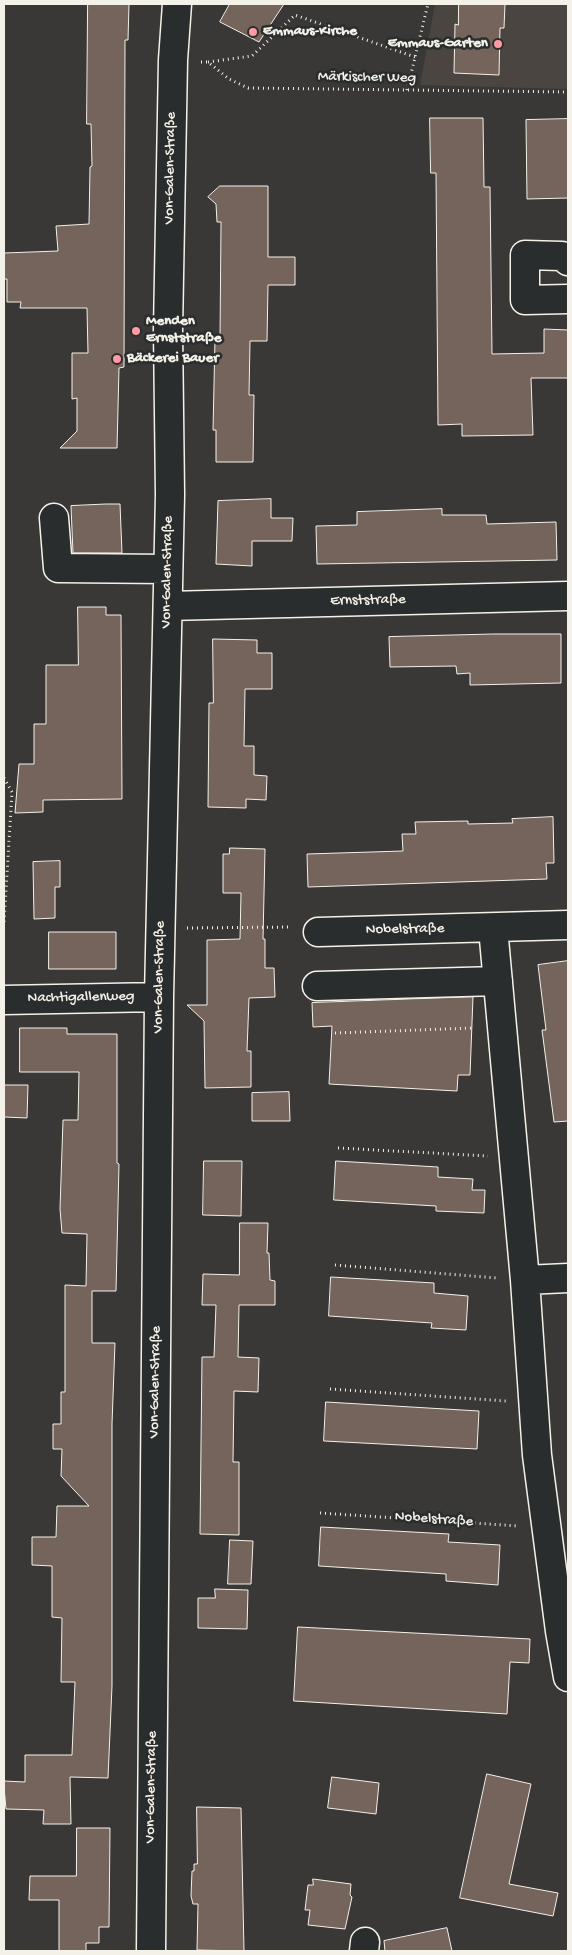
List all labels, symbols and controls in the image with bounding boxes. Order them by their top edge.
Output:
place label: Emmaus-Kirche [263,23,357,41]
marker: Emmaus-Kirche [247,26,259,38]
place label: Emmaus-Garten [388,35,488,53]
marker: Emmaus-Garten [492,38,504,50]
street label: Märkischer Weg [318,68,416,88]
street label: Von-Galen-Straße [161,112,181,224]
place label: Menden Ernststraße [146,313,222,348]
marker: Menden Ernststraße [130,325,142,337]
place label: Bäckerei Bauer [127,350,218,368]
marker: Bäckerei Bauer [111,353,123,365]
street label: Von-Galen-Straße [158,516,178,628]
street label: Ernststraße [330,591,406,611]
street label: Nobelstraße [366,920,444,940]
street label: Von-Galen-Straße [150,921,170,1033]
street label: Nachtigallenweg [27,988,135,1008]
street label: Von-Galen-Straße [146,1326,166,1438]
street label: Nobelstraße [394,1508,474,1532]
street label: Von-Galen-Straße [142,1731,162,1843]

